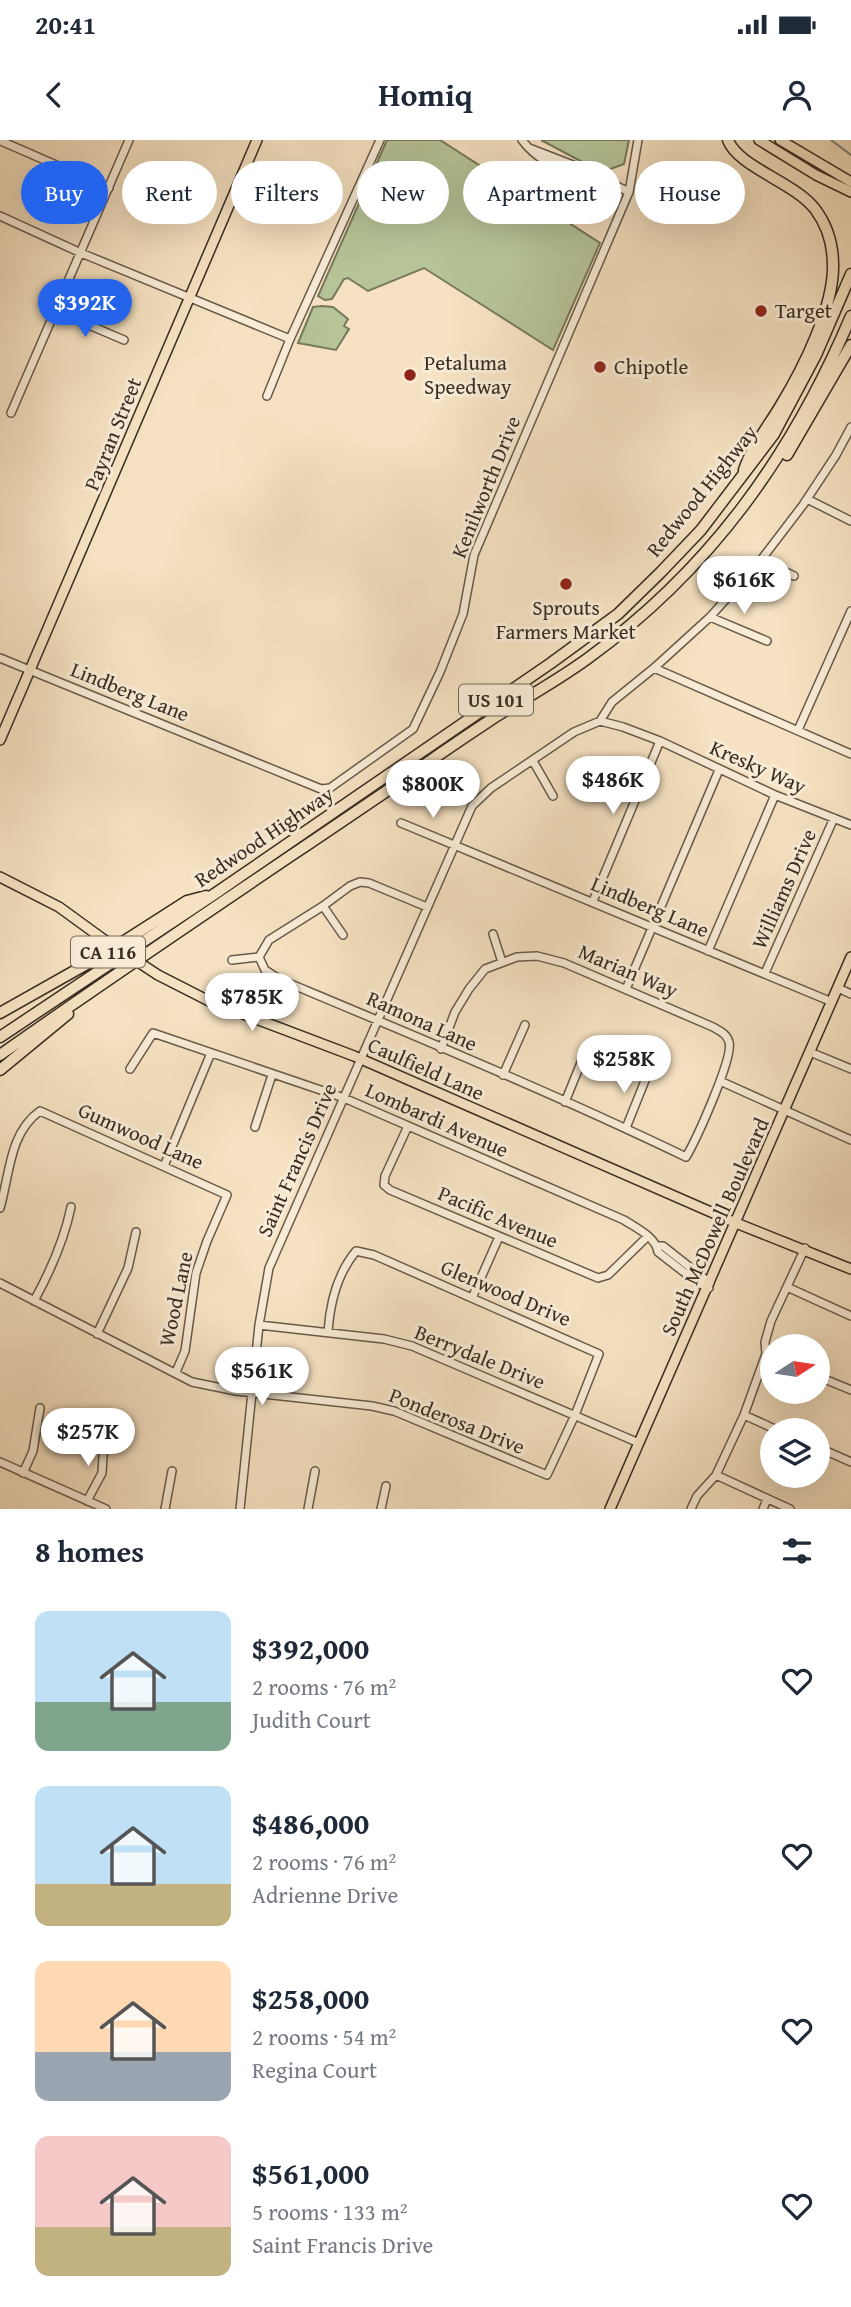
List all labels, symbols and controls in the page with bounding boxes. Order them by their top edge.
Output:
text: 20:41 [35,5,96,44]
text: Homiq [378,71,473,118]
icon: back [35,76,73,114]
icon: person [778,76,816,114]
chip: Buy [21,161,108,224]
chip: Rent [122,161,217,224]
chip: Filters [231,161,343,224]
chip: New [357,161,449,224]
chip: Apartment [463,161,621,224]
chip: House [635,161,745,224]
pin: $392K [36,280,134,339]
text: $392K [54,285,116,318]
place label: Target [775,295,833,326]
marker: Target [753,303,769,319]
place label: Petaluma Speedway [424,347,512,402]
place label: Chipotle [614,351,688,382]
marker: Chipotle [592,359,608,375]
marker: Petaluma Speedway [402,367,418,383]
street label: Payran Street [76,372,150,495]
street label: Kenilworth Drive [443,411,528,563]
street label: Redwood Highway [639,418,765,563]
pin: $616K [695,556,793,616]
text: $616K [713,562,775,595]
marker: Sprouts Farmers Market [558,576,574,592]
place label: Sprouts Farmers Market [496,592,637,647]
street label: Lindberg Lane [66,654,194,729]
road number: US 101 [459,684,533,716]
street label: Kresky Way [705,732,812,802]
pin: $486K [564,756,662,816]
pin: $800K [384,760,482,820]
text: $486K [582,762,644,795]
text: $800K [402,766,464,799]
street label: Redwood Highway [188,778,340,895]
street label: Williams Drive [743,824,824,954]
street label: Lindberg Lane [586,868,714,945]
road number: CA 116 [71,936,145,968]
street label: Marian Way [574,936,683,1006]
pin: $785K [203,974,301,1033]
text: $785K [221,979,283,1012]
street label: Ramona Lane [362,982,483,1059]
street label: Caulfield Lane [363,1029,490,1108]
pin: $258K [575,1035,673,1095]
text: $258K [593,1041,655,1074]
street label: Lombardi Avenue [361,1074,514,1165]
street label: Saint Francis Drive [249,1078,344,1242]
street label: Gumwood Lane [73,1094,209,1177]
street label: South McDowell Boulevard [652,1112,777,1341]
street label: Pacific Avenue [433,1177,563,1256]
street label: Wood Lane [150,1249,201,1349]
street label: Glenwood Drive [436,1251,576,1334]
street label: Berrydale Drive [410,1316,550,1397]
north arrow [760,1334,830,1404]
map controls [760,1334,830,1488]
pin: $561K [213,1348,311,1407]
text: $561K [231,1353,293,1386]
street label: Ponderosa Drive [385,1379,530,1462]
pin: $257K [39,1408,137,1468]
text: $257K [57,1414,119,1447]
button: layers [760,1418,830,1488]
text: 8 homes [35,1529,144,1573]
icon: filters [778,1532,816,1570]
text: $392,000 [252,1626,369,1670]
icon: home [91,1639,175,1723]
icon: heart [778,1662,816,1700]
text: 2 rooms · 76 m² [252,1670,396,1703]
text: Judith Court [252,1703,371,1736]
text: $486,000 [252,1801,369,1845]
icon: home [91,1814,175,1898]
icon: heart [778,1837,816,1875]
text: 2 rooms · 76 m² [252,1845,396,1878]
text: Adrienne Drive [252,1878,398,1911]
text: $258,000 [252,1976,369,2020]
icon: home [91,1989,175,2073]
icon: heart [778,2012,816,2050]
text: 2 rooms · 54 m² [252,2020,396,2053]
text: Regina Court [252,2053,377,2086]
text: $561,000 [252,2151,369,2195]
icon: home [91,2164,175,2248]
icon: heart [778,2187,816,2225]
text: 5 rooms · 133 m² [252,2195,407,2228]
text: Saint Francis Drive [252,2228,433,2261]

